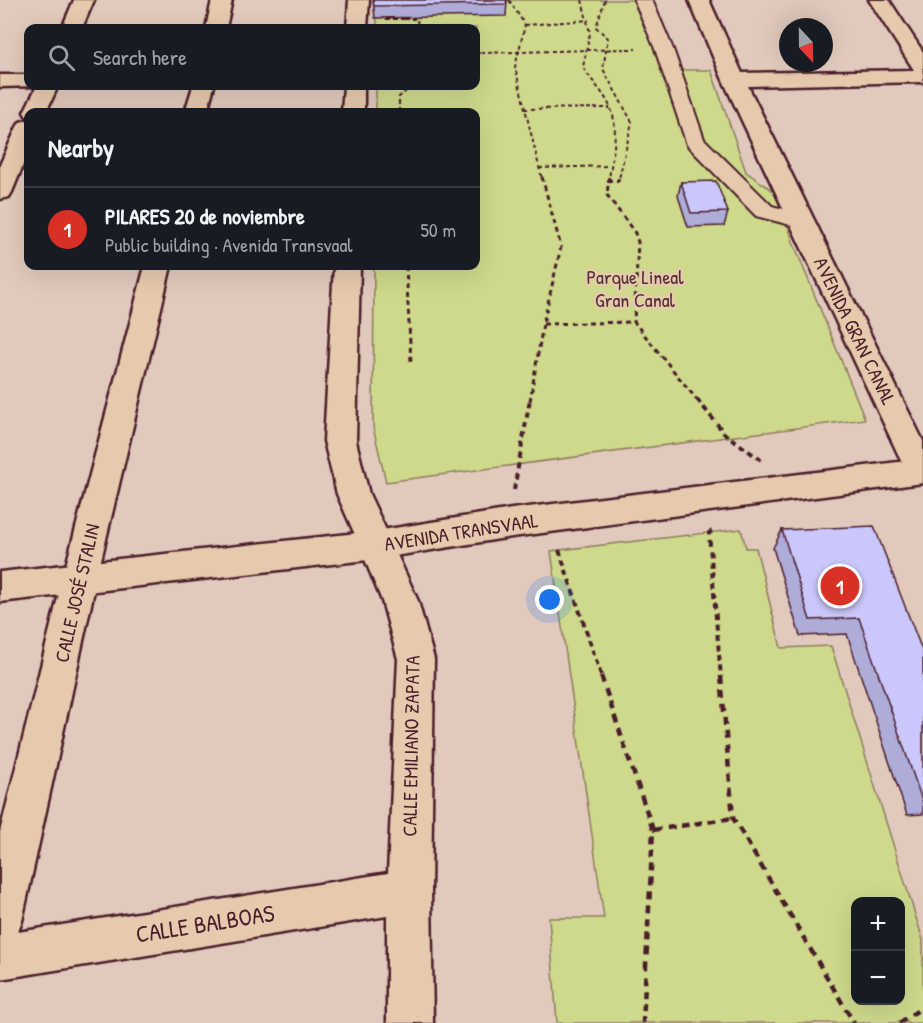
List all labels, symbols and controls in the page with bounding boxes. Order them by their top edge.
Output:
north arrow [779,18,833,72]
search box [24,24,480,90]
icon: search [45,41,78,74]
text: Search here [93,42,187,72]
text: Nearby [48,130,114,165]
text: PILARES 20 de noviembre [105,201,305,231]
text: 1 [64,216,71,243]
text: 50 m [420,216,456,243]
text: Public building · Avenida Transvaal [105,231,353,258]
street label: AVENIDA GRAN CANAL [808,252,903,409]
park label: Parque Lineal Gran Canal [586,263,684,313]
street label: AVENIDA TRANSVAAL [382,506,540,557]
street label: CALLE JOSÉ STALIN [47,521,106,665]
pin: 1 [820,564,860,608]
your location [535,585,564,614]
street label: CALLE EMILIANO ZAPATA [395,655,426,837]
street label: CALLE BALBOAS [133,896,276,950]
map controls [851,897,905,1005]
button: + [851,897,905,951]
button: − [851,951,905,1005]

